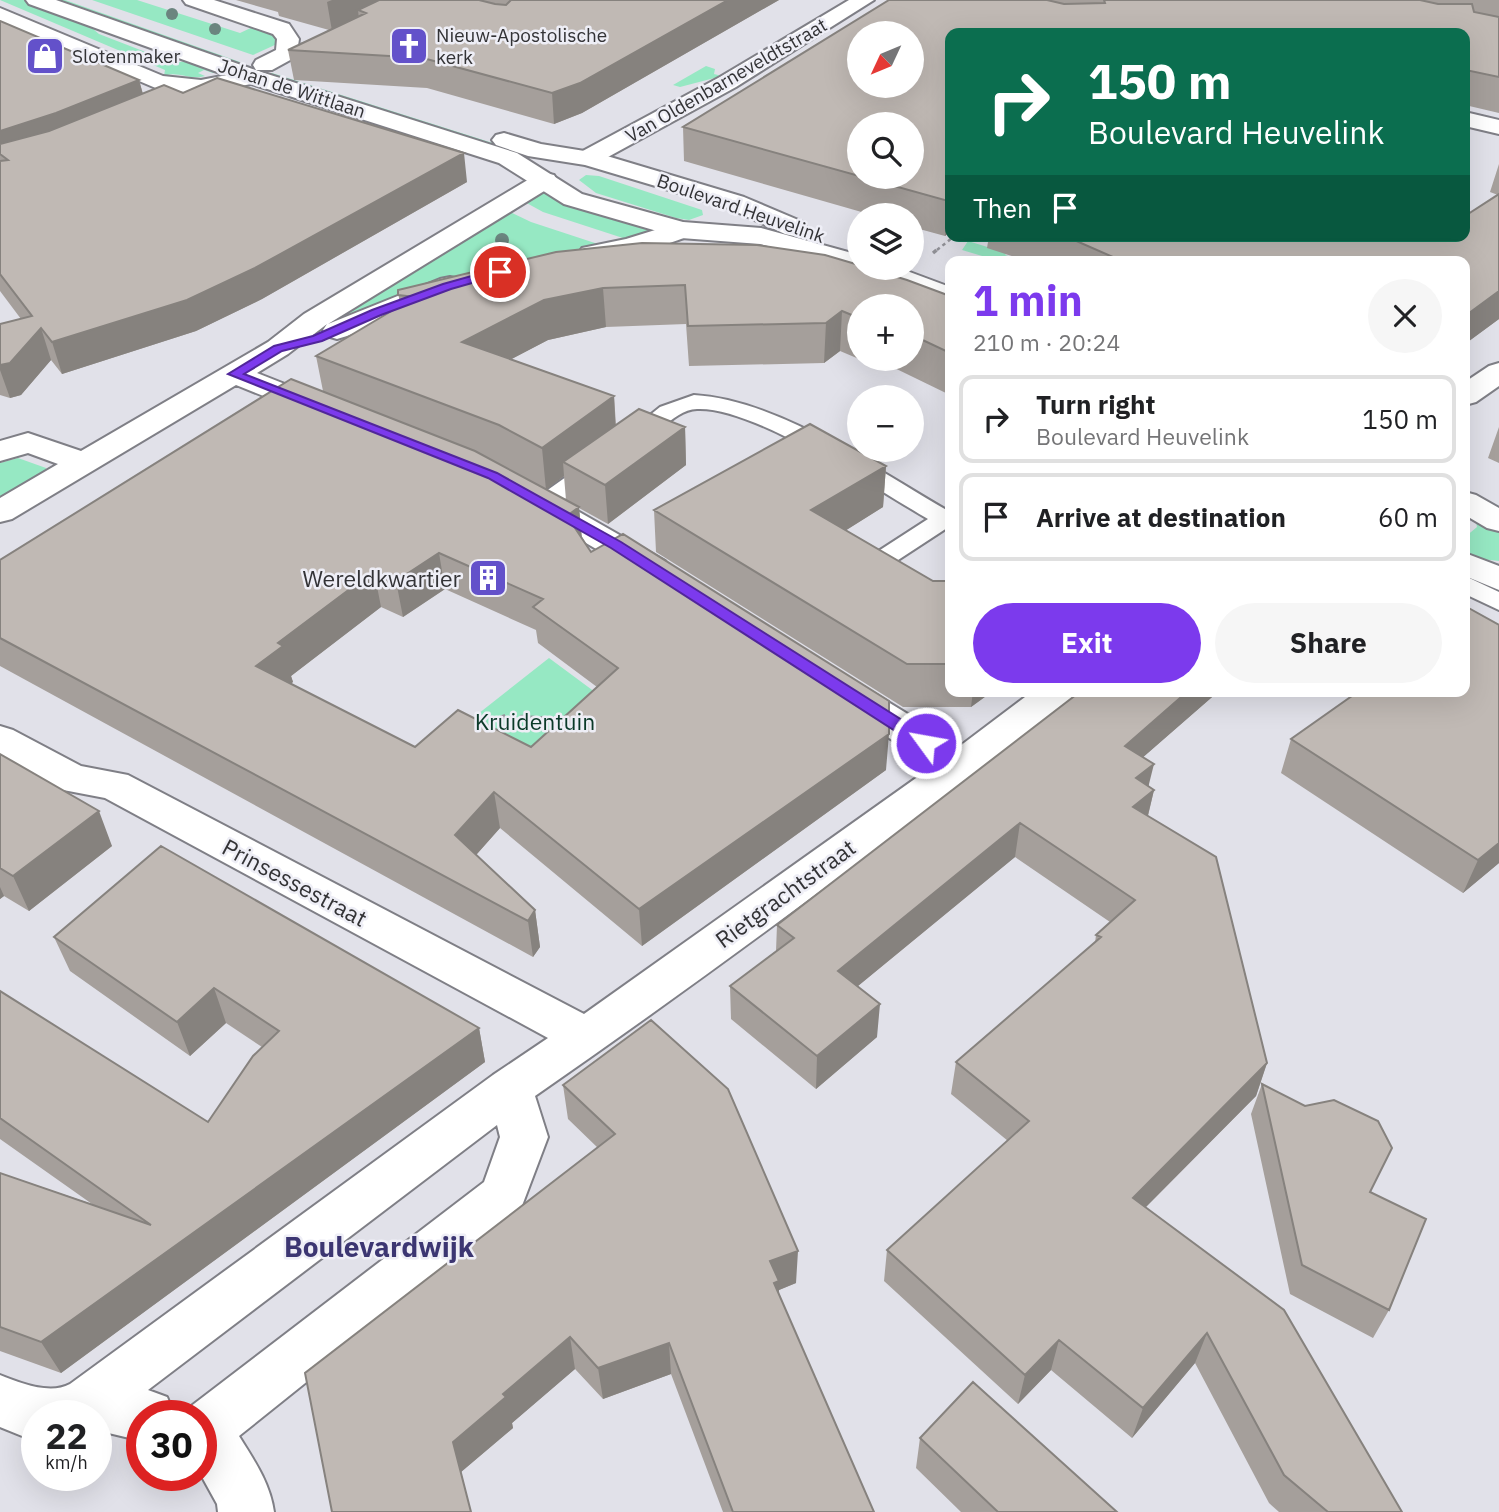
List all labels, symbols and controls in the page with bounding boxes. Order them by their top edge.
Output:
street label: Van Oldenbarneveldtstraat [621,12,831,148]
north arrow [847,21,924,98]
map controls [847,21,924,462]
place label: Nieuw-Apostolische kerk [436,23,607,69]
church icon: Nieuw-Apostolische kerk [388,25,430,67]
shop icon: Slotenmaker [24,35,66,77]
place label: Slotenmaker [72,44,181,68]
text: 150 m [1088,49,1232,112]
street label: Johan de Wittlaan [215,53,369,123]
icon: right [973,56,1064,147]
text: Boulevard Heuvelink [1088,111,1384,153]
button: search [847,112,924,189]
street label: Boulevard Heuvelink [654,168,828,248]
icon: arrive [1046,189,1084,227]
text: Then [973,191,1032,225]
button: layers [847,203,924,280]
pin [470,242,530,302]
icon: arrive [481,253,519,291]
text: 1 min [973,273,1083,328]
button: close [1368,279,1442,353]
button: + [847,294,924,371]
text: 210 m · 20:24 [973,327,1120,357]
button: − [847,385,924,462]
text: Turn right [1036,387,1155,421]
icon: right [977,400,1015,438]
text: 150 m [1362,402,1438,436]
text: Boulevard Heuvelink [1036,421,1249,451]
icon: arrive [977,498,1015,536]
text: Arrive at destination [1036,500,1286,534]
text: 60 m [1378,500,1438,534]
building icon: Wereldkwartier [467,557,509,599]
place label: Wereldkwartier [302,563,462,593]
button: Exit [973,603,1201,683]
button: Share [1215,603,1442,683]
park label: Kruidentuin [475,706,595,736]
position arrow [889,706,963,780]
street label: Prinsessestraat [217,831,373,933]
street label: Rietgrachtstraat [709,832,861,954]
district label: Boulevardwijk [284,1228,475,1265]
speed limit sign: 30 [126,1400,217,1491]
text: 22 [45,1413,88,1459]
text: km/h [45,1451,88,1474]

